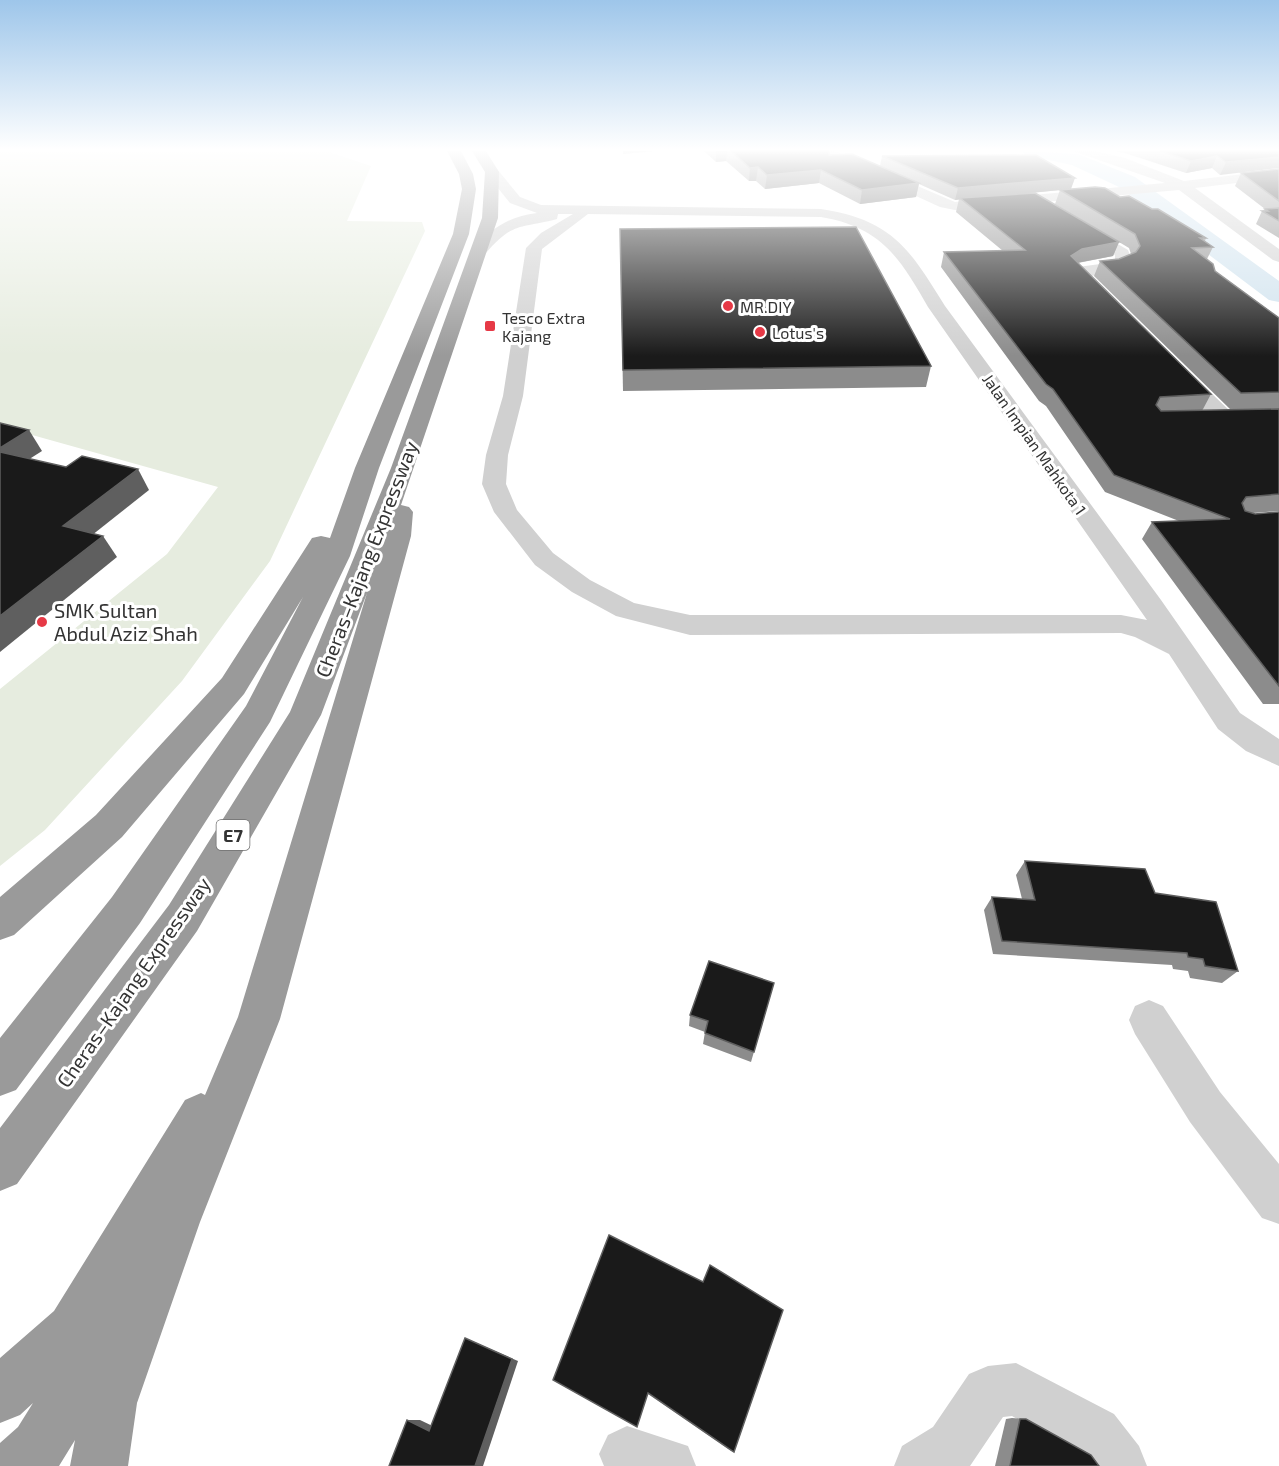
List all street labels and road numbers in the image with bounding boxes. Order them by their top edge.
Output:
street label: Jalan Impian Mahkota 1 [979,370,1091,518]
street label: Cheras–Kajang Expressway [310,437,422,680]
road number: E7 [216,820,250,850]
street label: Cheras–Kajang Expressway [51,872,215,1092]

